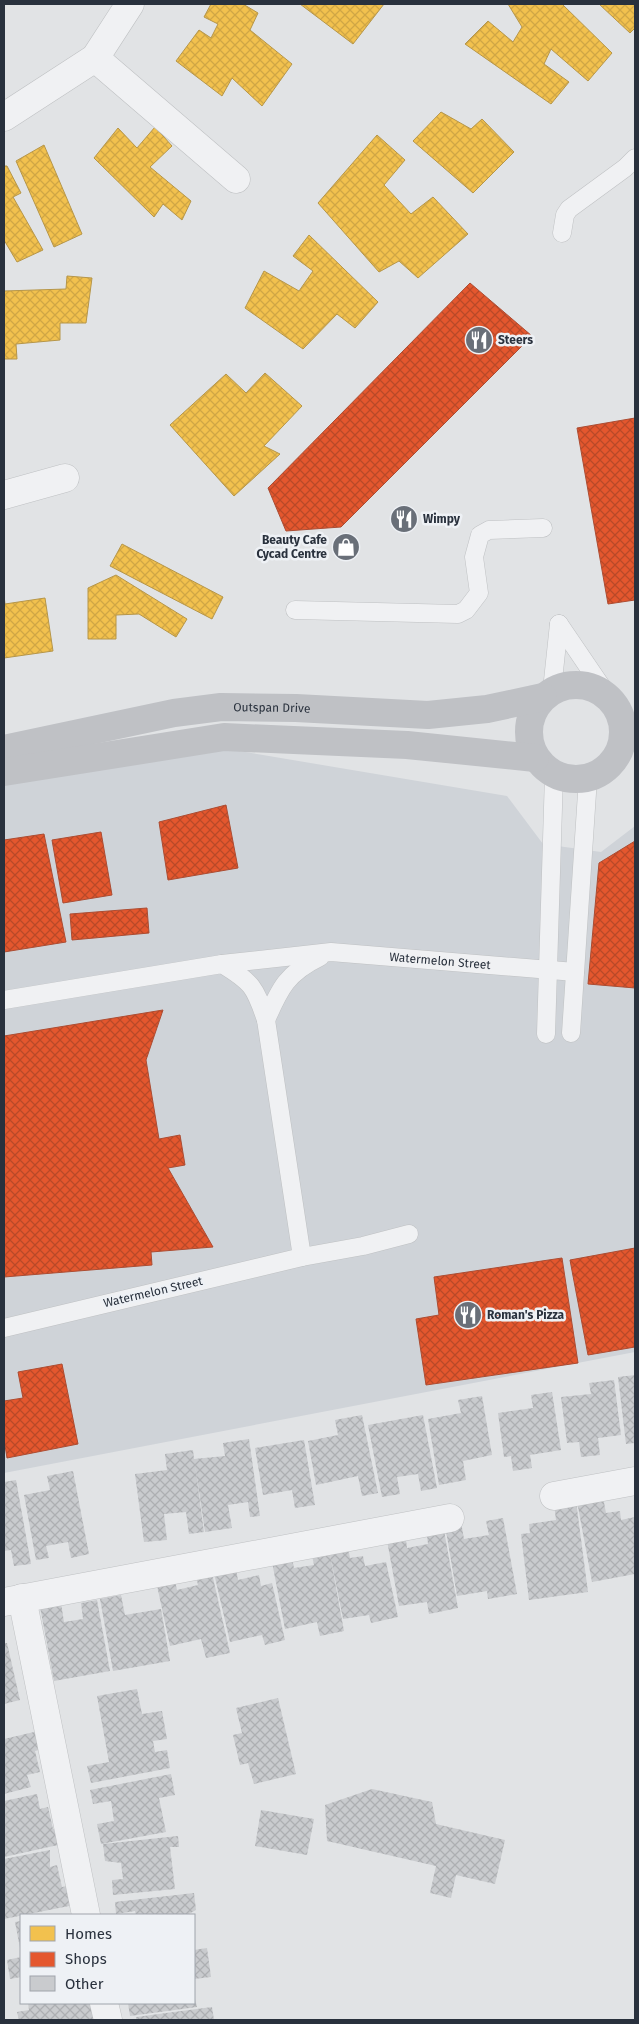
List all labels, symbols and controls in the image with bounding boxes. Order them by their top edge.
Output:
restaurant icon: Steers [464,325,494,355]
place label: Steers [498,333,533,347]
restaurant icon: Wimpy [389,504,419,534]
place label: Wimpy [423,512,461,526]
shop icon: Beauty Cafe Cycad Centre [331,532,361,562]
place label: Beauty Cafe Cycad Centre [256,533,327,561]
street label: Outspan Drive [233,700,311,716]
street label: Watermelon Street [389,950,492,972]
street label: Watermelon Street [102,1274,205,1310]
restaurant icon: Roman's Pizza [453,1300,483,1330]
place label: Roman's Pizza [487,1308,565,1322]
legend [20,1914,195,2004]
text: Homes [65,1925,112,1943]
text: Shops [65,1950,107,1968]
text: Other [65,1975,104,1993]

